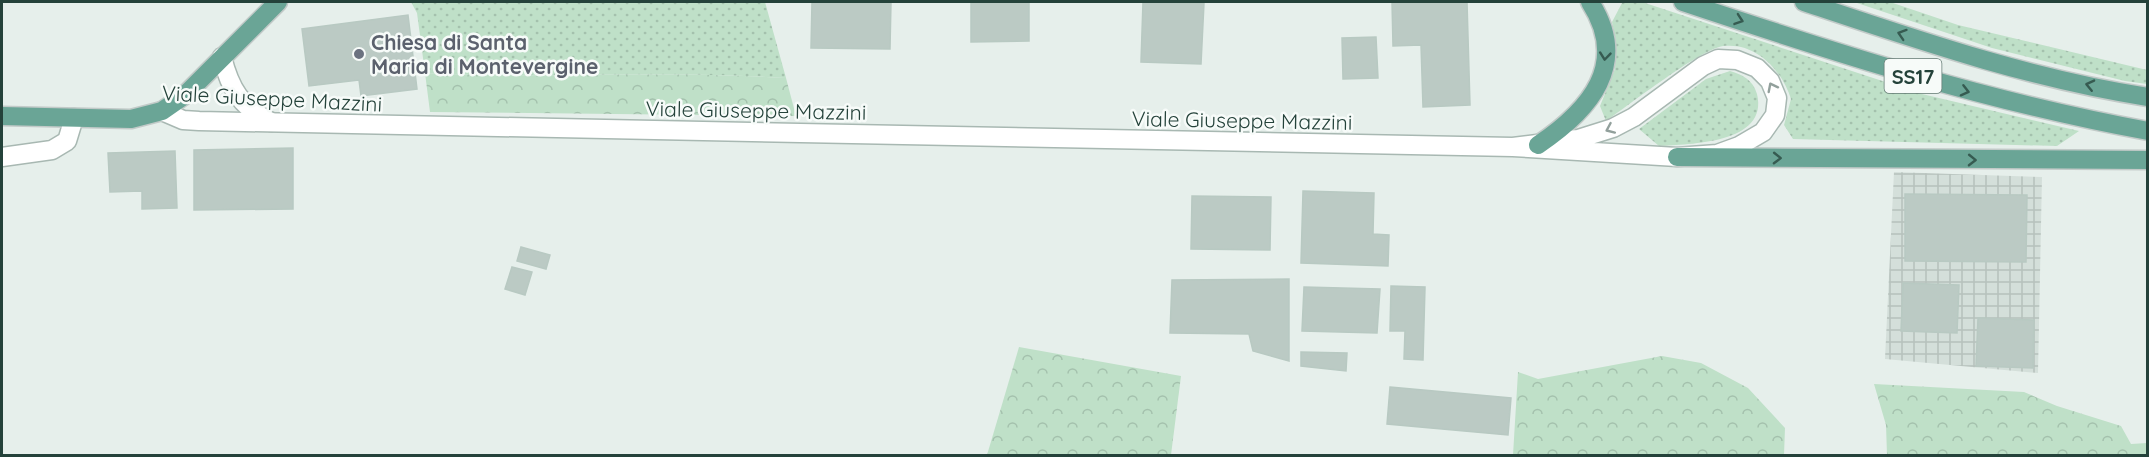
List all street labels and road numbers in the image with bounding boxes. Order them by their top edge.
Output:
road number: SS17 [1884,59,1942,93]
street label: Viale Giuseppe Mazzini [161,79,383,117]
street label: Viale Giuseppe Mazzini [646,95,866,125]
street label: Viale Giuseppe Mazzini [1132,105,1352,135]

